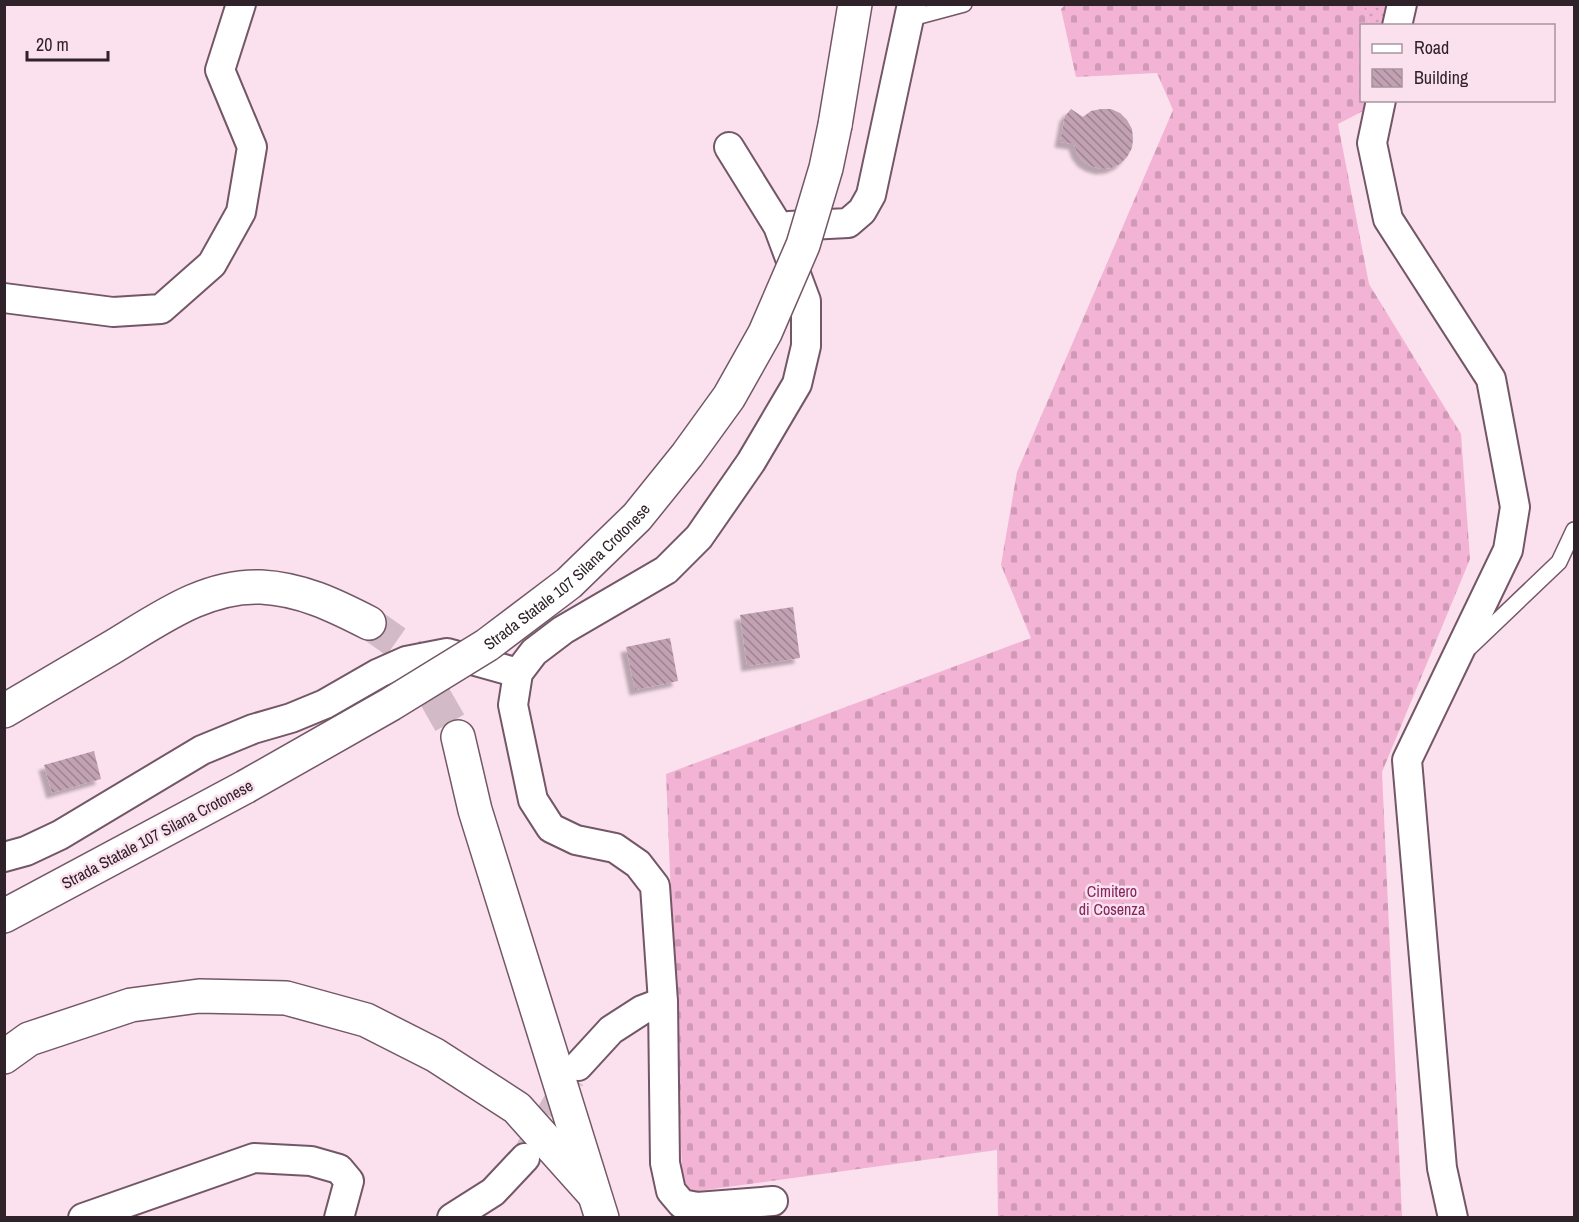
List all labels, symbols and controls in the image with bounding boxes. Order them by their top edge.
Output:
scale bar [27,24,108,62]
legend [1360,24,1555,102]
text: 20 m [36,32,69,57]
text: Road [1414,35,1449,60]
text: Building [1414,65,1469,90]
street label: Strada Statale 107 Silana Crotonese [479,499,655,655]
street label: Strada Statale 107 Silana Crotonese [57,774,257,894]
park label: Cimitero di Cosenza [1079,880,1146,920]

